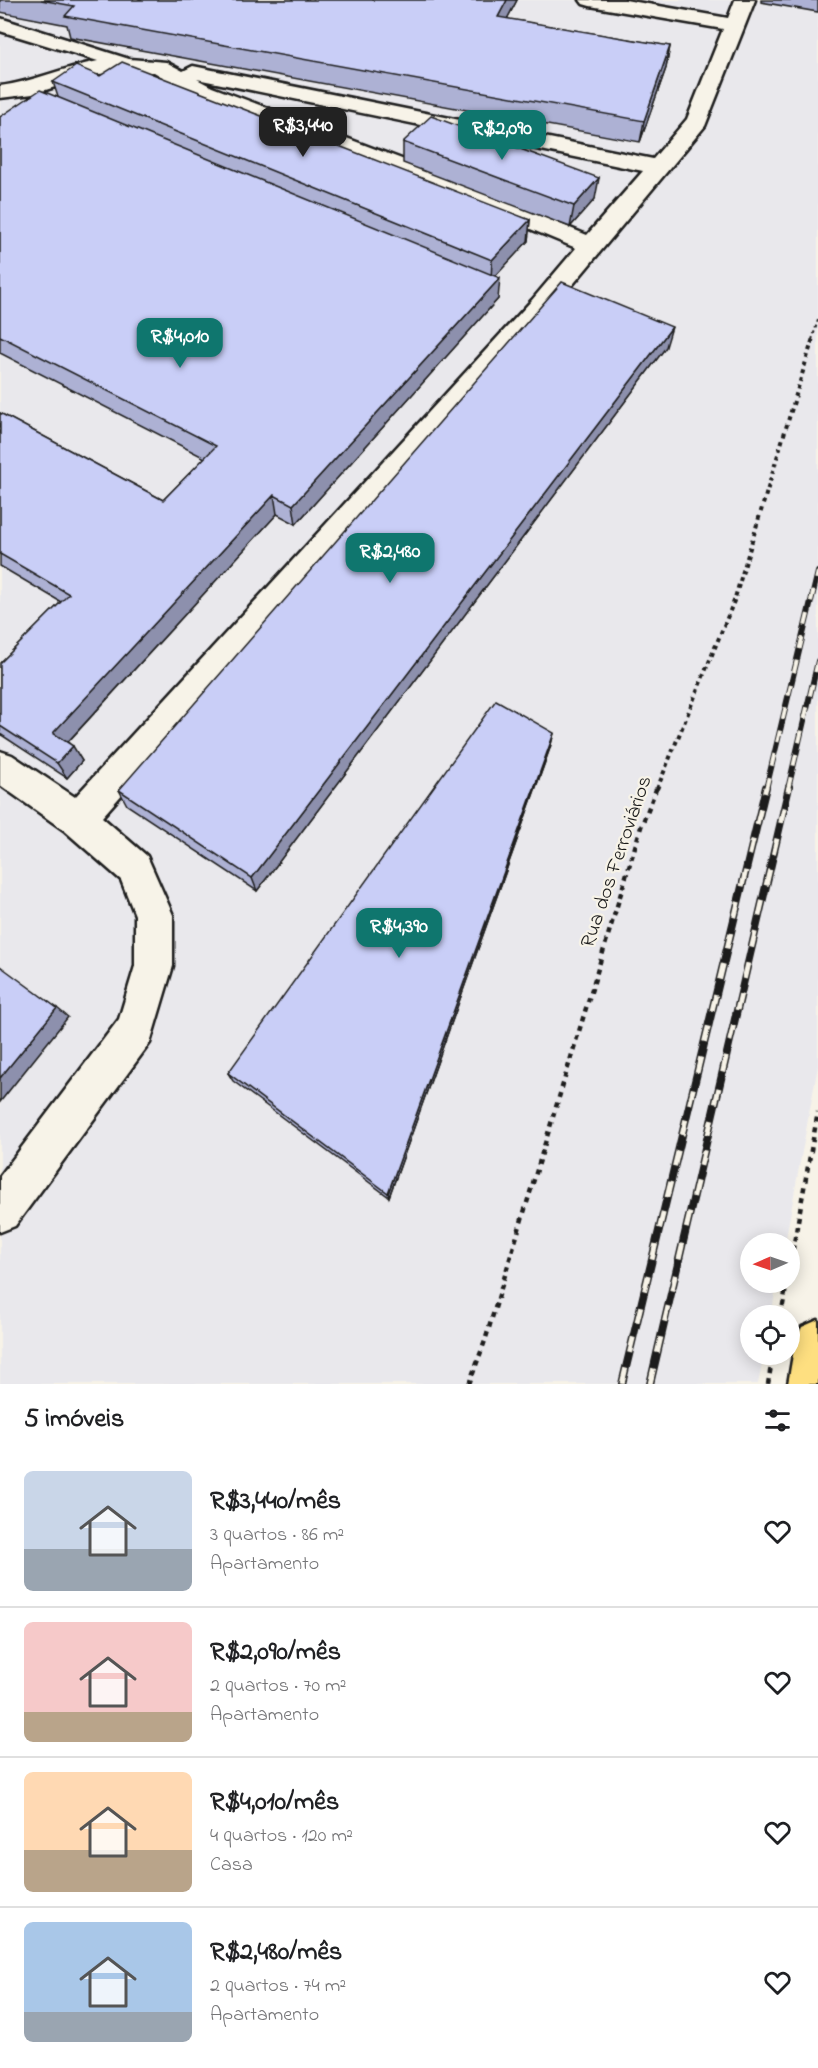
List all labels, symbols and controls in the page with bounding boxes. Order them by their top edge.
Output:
pin: R$3,440 [248,107,358,158]
pin: R$2,090 [447,110,557,161]
text: R$3,440 [273,112,333,141]
text: R$2,090 [472,115,532,144]
pin: R$4,010 [125,318,235,369]
text: R$4,010 [151,323,209,352]
pin: R$2,480 [335,533,445,584]
text: R$2,480 [360,538,420,567]
street label: Rua dos Ferroviários [573,772,661,952]
pin: R$4,390 [344,908,454,959]
text: R$4,390 [370,913,428,942]
north arrow [740,1233,800,1293]
map controls [740,1233,800,1365]
button: locate [740,1305,800,1365]
text: 5 imóveis [24,1401,124,1439]
icon: filters [761,1404,794,1437]
text: R$3,440/mês [210,1483,341,1521]
icon: home [72,1495,144,1567]
icon: heart [761,1515,794,1548]
text: 3 quartos · 86 m² [210,1521,344,1550]
text: Apartamento [210,1550,319,1579]
text: R$2,090/mês [210,1634,341,1672]
icon: home [72,1646,144,1718]
icon: heart [761,1666,794,1699]
text: 2 quartos · 70 m² [210,1672,347,1701]
text: Apartamento [210,1701,319,1730]
text: R$4,010/mês [210,1784,339,1822]
icon: home [72,1796,144,1868]
icon: heart [761,1816,794,1849]
text: 4 quartos · 120 m² [210,1822,353,1851]
text: Casa [210,1851,253,1880]
text: R$2,480/mês [210,1934,342,1972]
icon: home [72,1946,144,2018]
icon: heart [761,1966,794,1999]
text: 2 quartos · 74 m² [210,1972,346,2001]
text: Apartamento [210,2001,319,2030]

